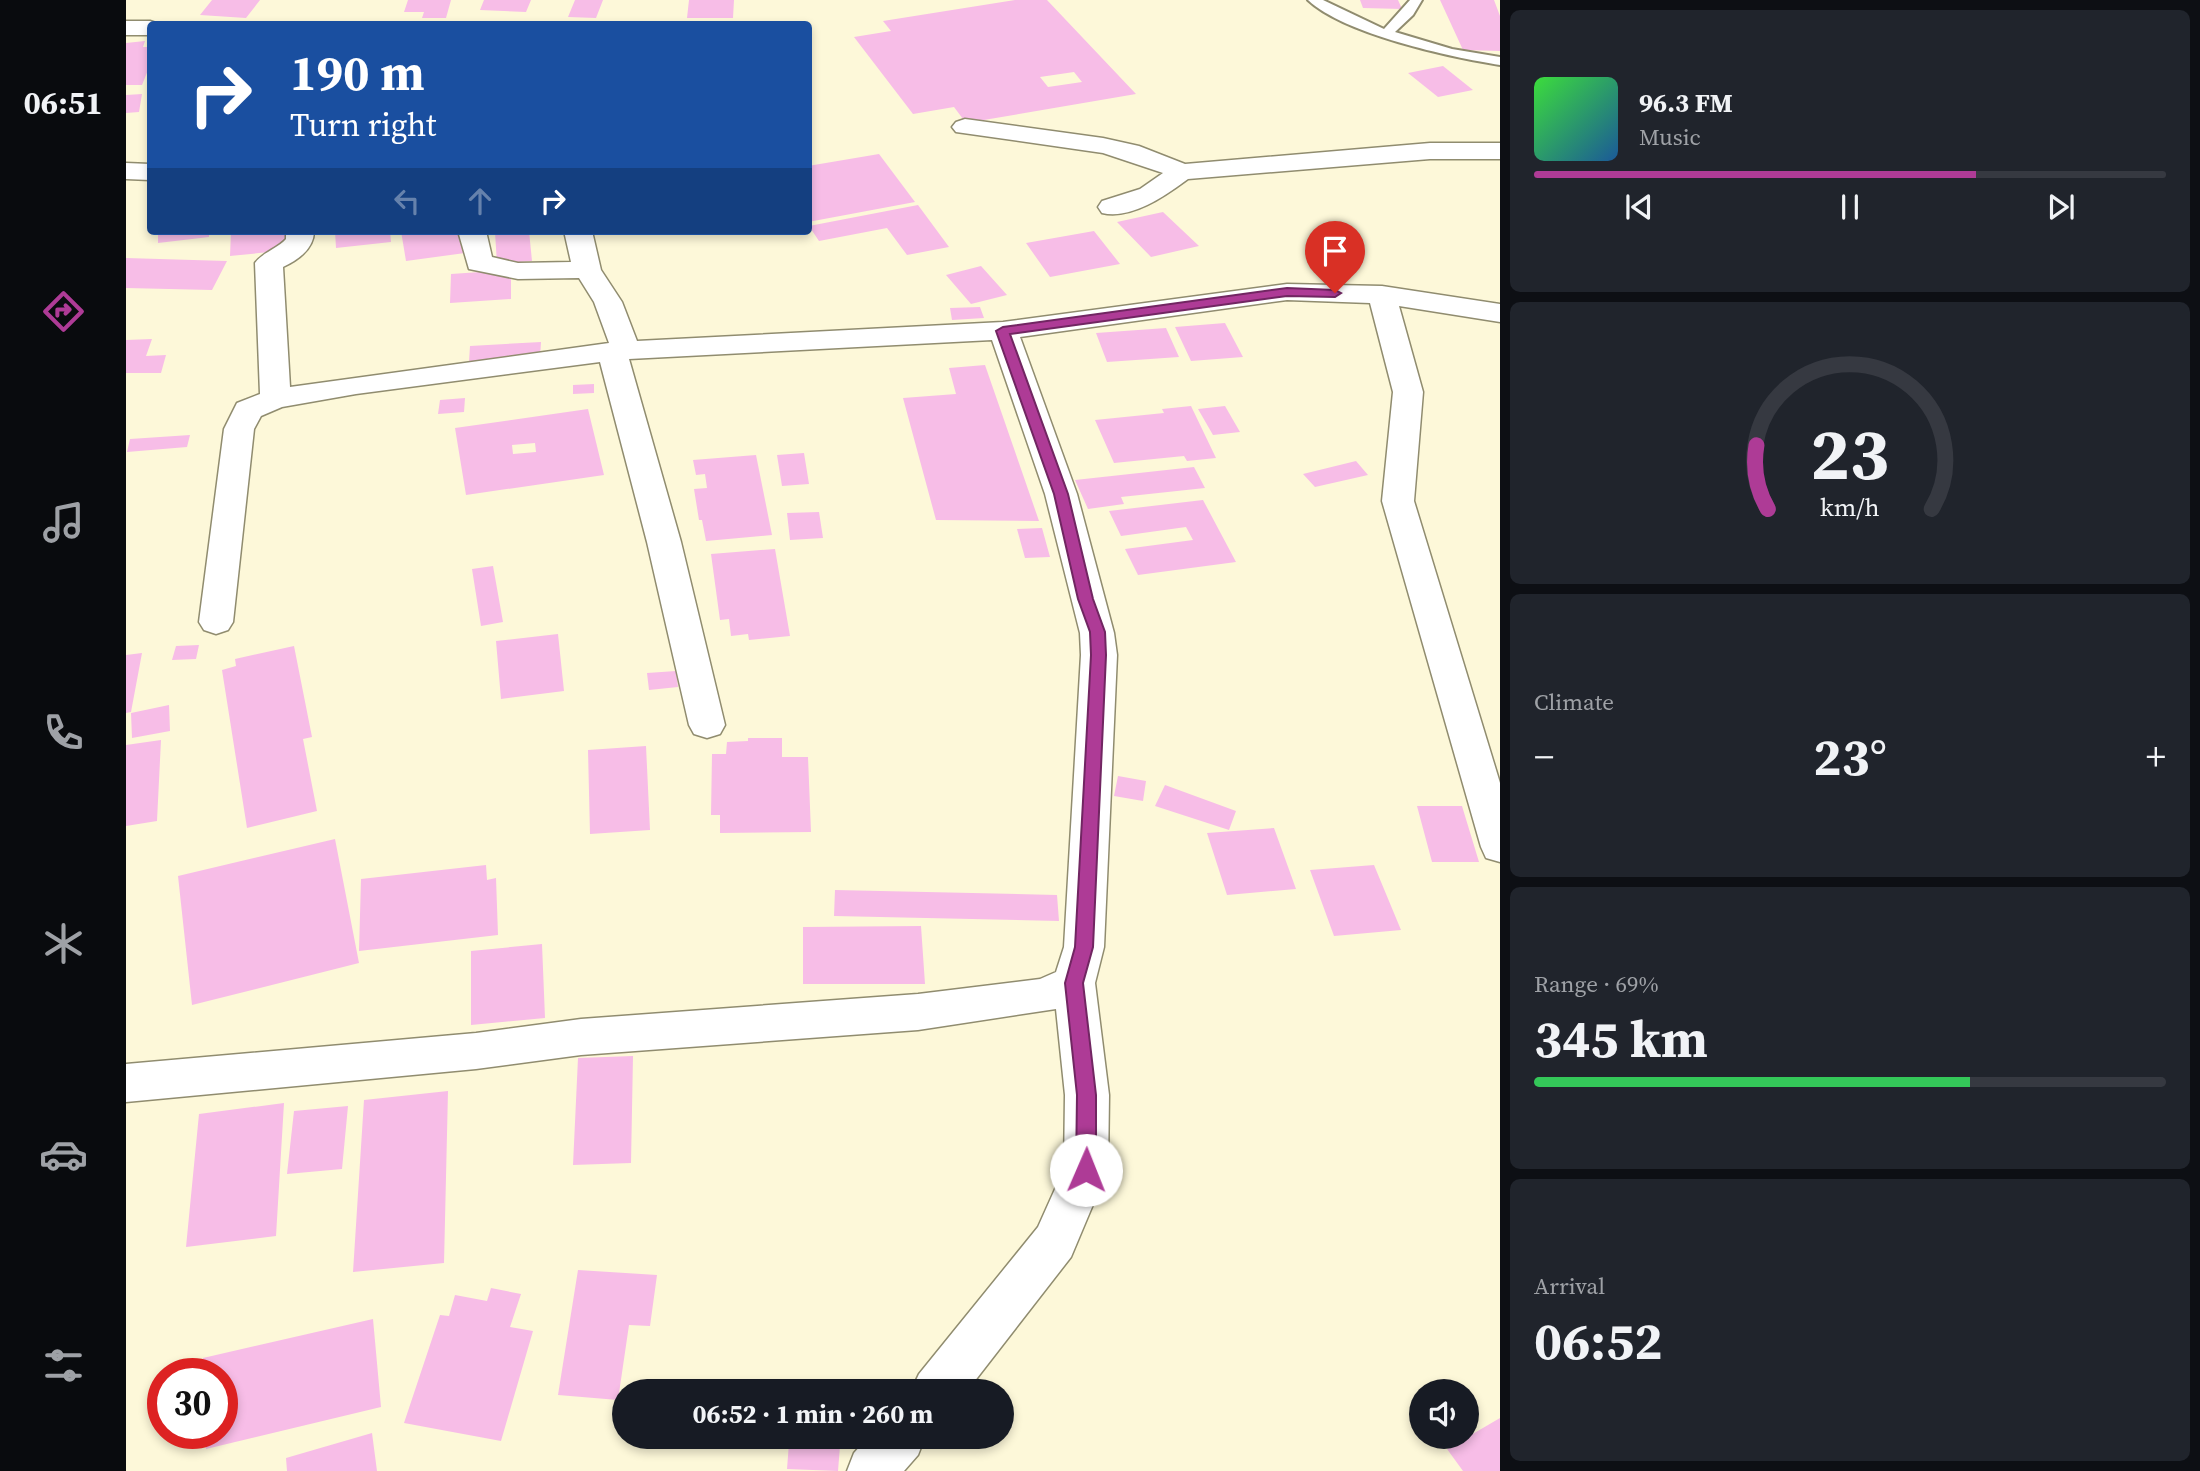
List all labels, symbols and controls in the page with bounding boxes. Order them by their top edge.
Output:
text: 190 m [290,39,425,106]
icon: right [175,49,266,140]
text: 06:51 [24,81,102,125]
text: 96.3 FM [1639,85,1733,121]
text: Turn right [290,103,436,147]
text: Music [1639,121,1701,153]
icon: left [388,182,426,220]
icon: ahead [461,182,499,220]
icon: right [534,182,572,220]
icon: previous [1620,188,1658,226]
icon: pause [1831,188,1869,226]
icon: next [2042,188,2080,226]
pin [1305,221,1365,293]
icon: arrive [1316,232,1354,270]
icon: directions [39,287,88,336]
text: 23 [1811,405,1889,504]
text: km/h [1820,490,1880,524]
icon: music [39,498,88,547]
text: Climate [1534,686,1614,718]
icon: phone [39,708,88,757]
text: 23° [1813,721,1887,792]
text: − [1534,731,1554,783]
text: + [2146,731,2166,783]
icon: climate [39,919,88,968]
text: Range · 69% [1534,968,1659,1000]
text: 345 km [1534,1003,1708,1074]
icon: car [39,1130,88,1179]
position arrow [1049,1133,1123,1207]
text: Arrival [1534,1270,1605,1302]
text: 06:52 [1534,1305,1662,1376]
icon: filters [39,1341,88,1390]
speed limit sign: 30 [147,1358,238,1449]
map controls [1409,1379,1479,1449]
button: sound [1409,1379,1479,1449]
text: 06:52 · 1 min · 260 m [693,1396,933,1432]

